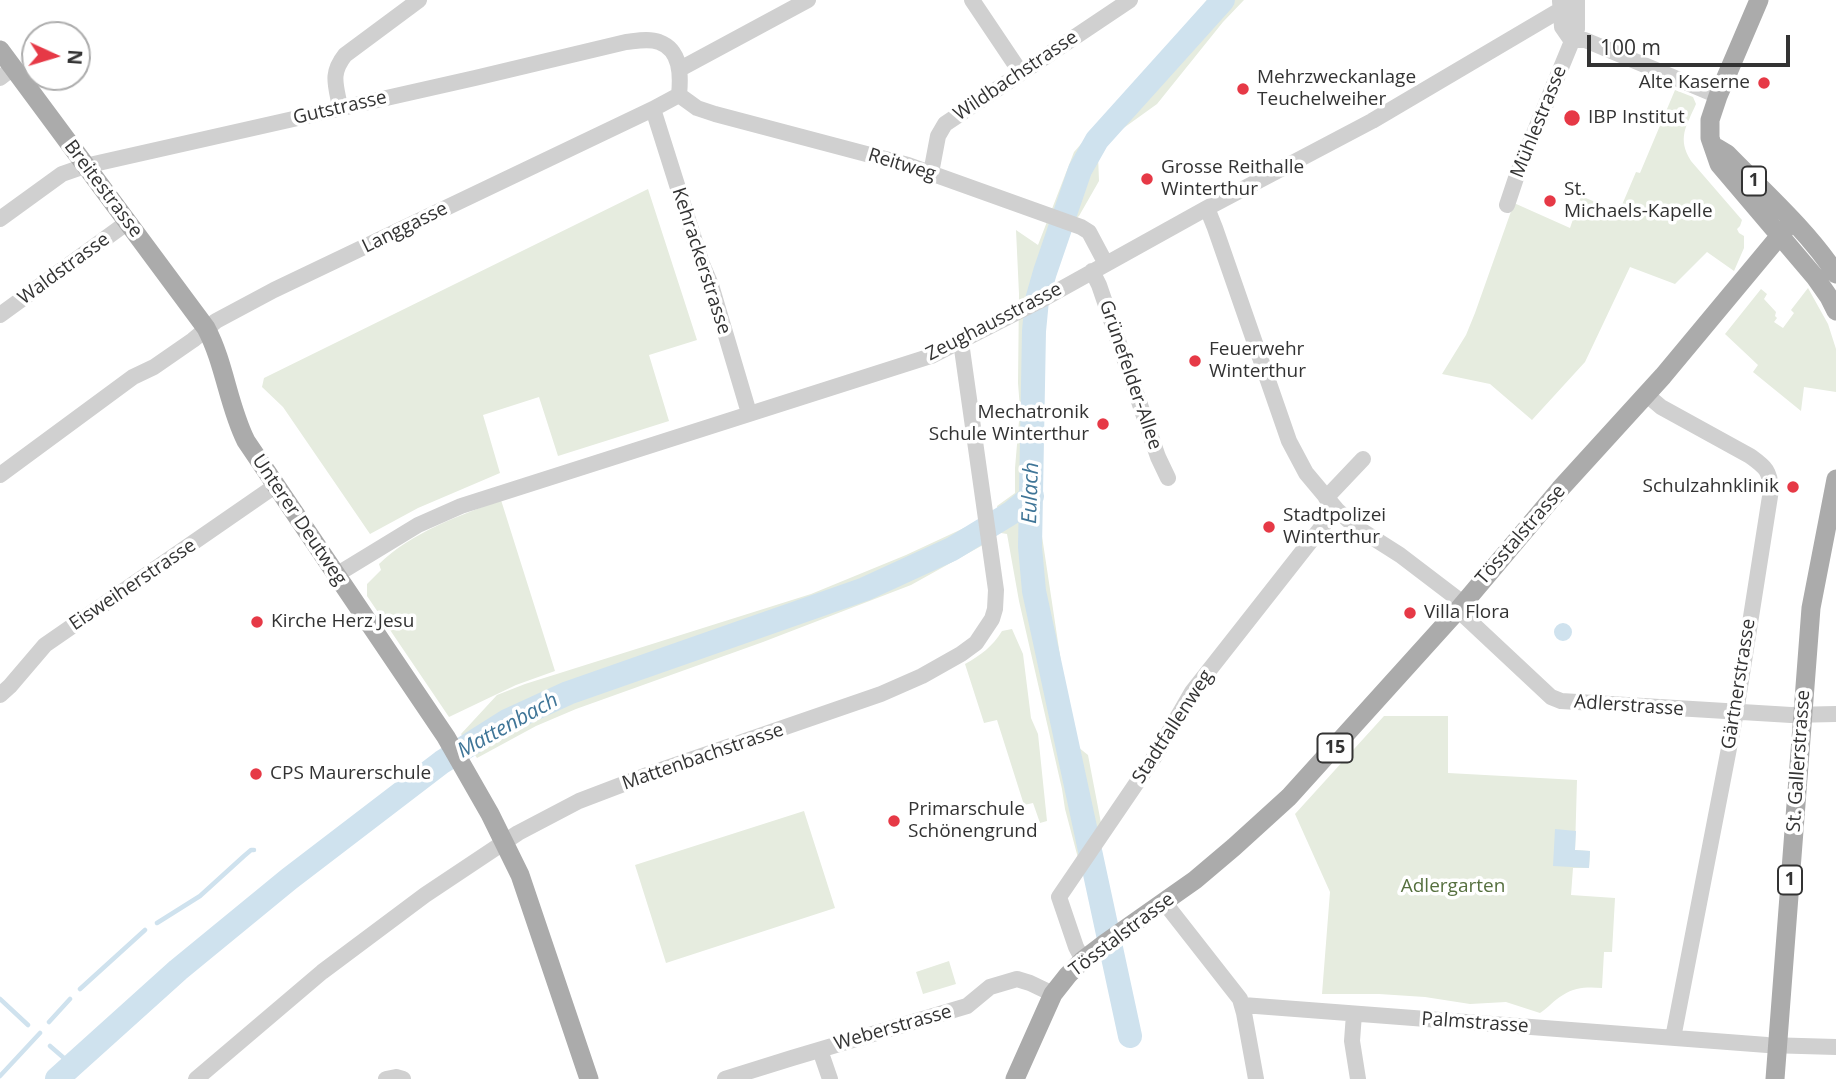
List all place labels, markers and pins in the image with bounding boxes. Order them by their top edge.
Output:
place label: Mehrzweckanlage Teuchelweiher [1257,67,1416,111]
place label: Alte Kaserne [1639,72,1750,94]
marker: Alte Kaserne [1756,75,1772,91]
marker: Mehrzweckanlage Teuchelweiher [1235,81,1251,97]
place label: IBP Institut [1588,107,1685,129]
marker: IBP Institut [1562,108,1582,128]
place label: Grosse Reithalle Winterthur [1161,157,1304,201]
marker: Grosse Reithalle Winterthur [1139,171,1155,187]
place label: St. Michaels-Kapelle [1564,179,1713,223]
marker: St. Michaels-Kapelle [1542,193,1558,209]
place label: Feuerwehr Winterthur [1209,339,1306,383]
marker: Feuerwehr Winterthur [1187,353,1203,369]
place label: Mechatronik Schule Winterthur [929,402,1089,446]
marker: Mechatronik Schule Winterthur [1095,416,1111,432]
place label: Schulzahnklinik [1643,476,1779,498]
marker: Schulzahnklinik [1785,479,1801,495]
place label: Stadtpolizei Winterthur [1283,505,1386,549]
marker: Stadtpolizei Winterthur [1261,519,1277,535]
place label: Villa Flora [1424,602,1510,624]
marker: Villa Flora [1402,605,1418,621]
place label: Kirche Herz Jesu [271,611,414,633]
marker: Kirche Herz Jesu [249,614,265,630]
place label: CPS Maurerschule [270,763,431,785]
marker: CPS Maurerschule [248,766,264,782]
place label: Primarschule Schönengrund [908,799,1038,843]
marker: Primarschule Schönengrund [886,813,902,829]

